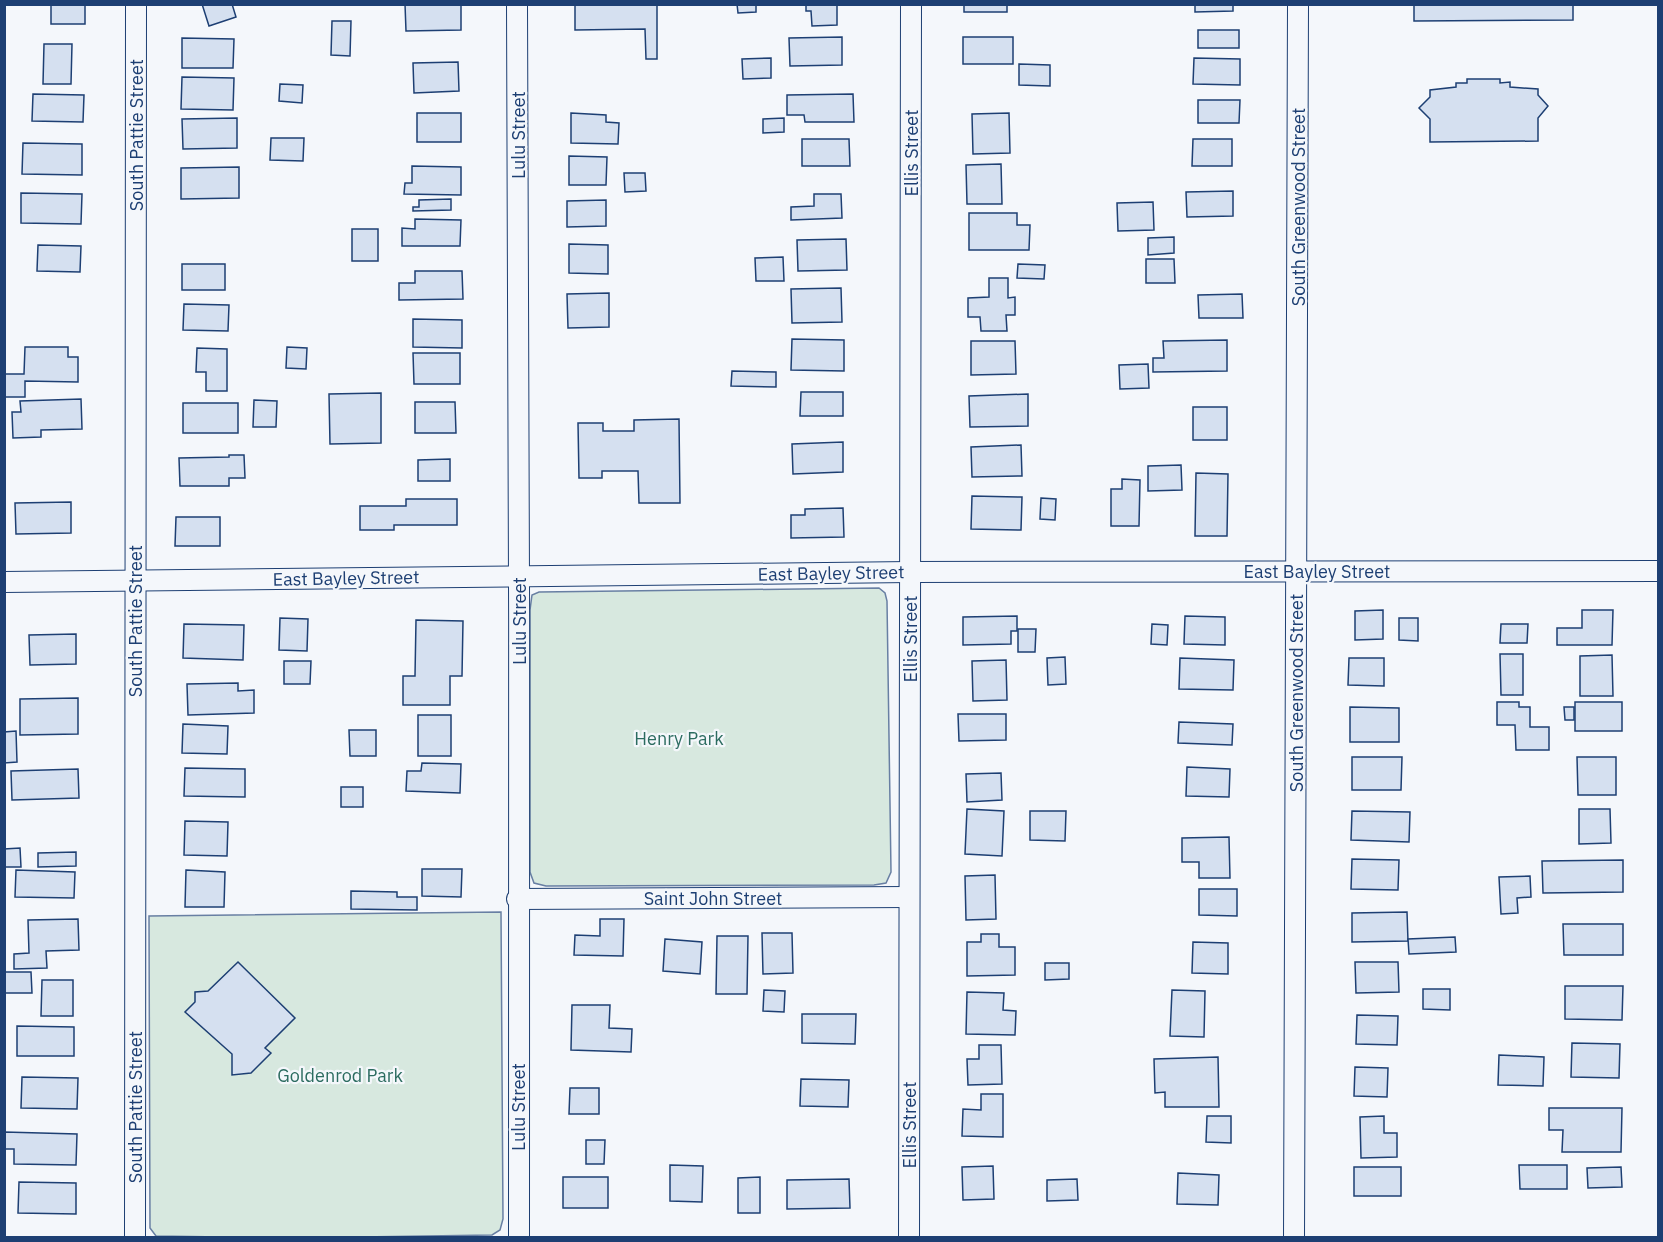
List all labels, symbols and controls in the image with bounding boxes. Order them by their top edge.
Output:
street label: South Pattie Street [125,59,148,211]
street label: Lulu Street [507,91,530,179]
street label: South Greenwood Street [1287,108,1310,306]
street label: Ellis Street [900,109,923,197]
street label: South Pattie Street [124,545,147,697]
street label: East Bayley Street [757,560,905,586]
street label: East Bayley Street [1244,560,1390,583]
street label: East Bayley Street [272,565,420,591]
street label: Lulu Street [508,577,531,665]
street label: South Greenwood Street [1285,594,1308,792]
street label: Ellis Street [899,595,922,683]
park label: Henry Park [634,727,724,750]
street label: Saint John Street [644,887,782,910]
street label: South Pattie Street [124,1031,147,1183]
street label: Lulu Street [507,1063,530,1151]
park label: Goldenrod Park [277,1064,403,1087]
street label: Ellis Street [898,1081,921,1169]

